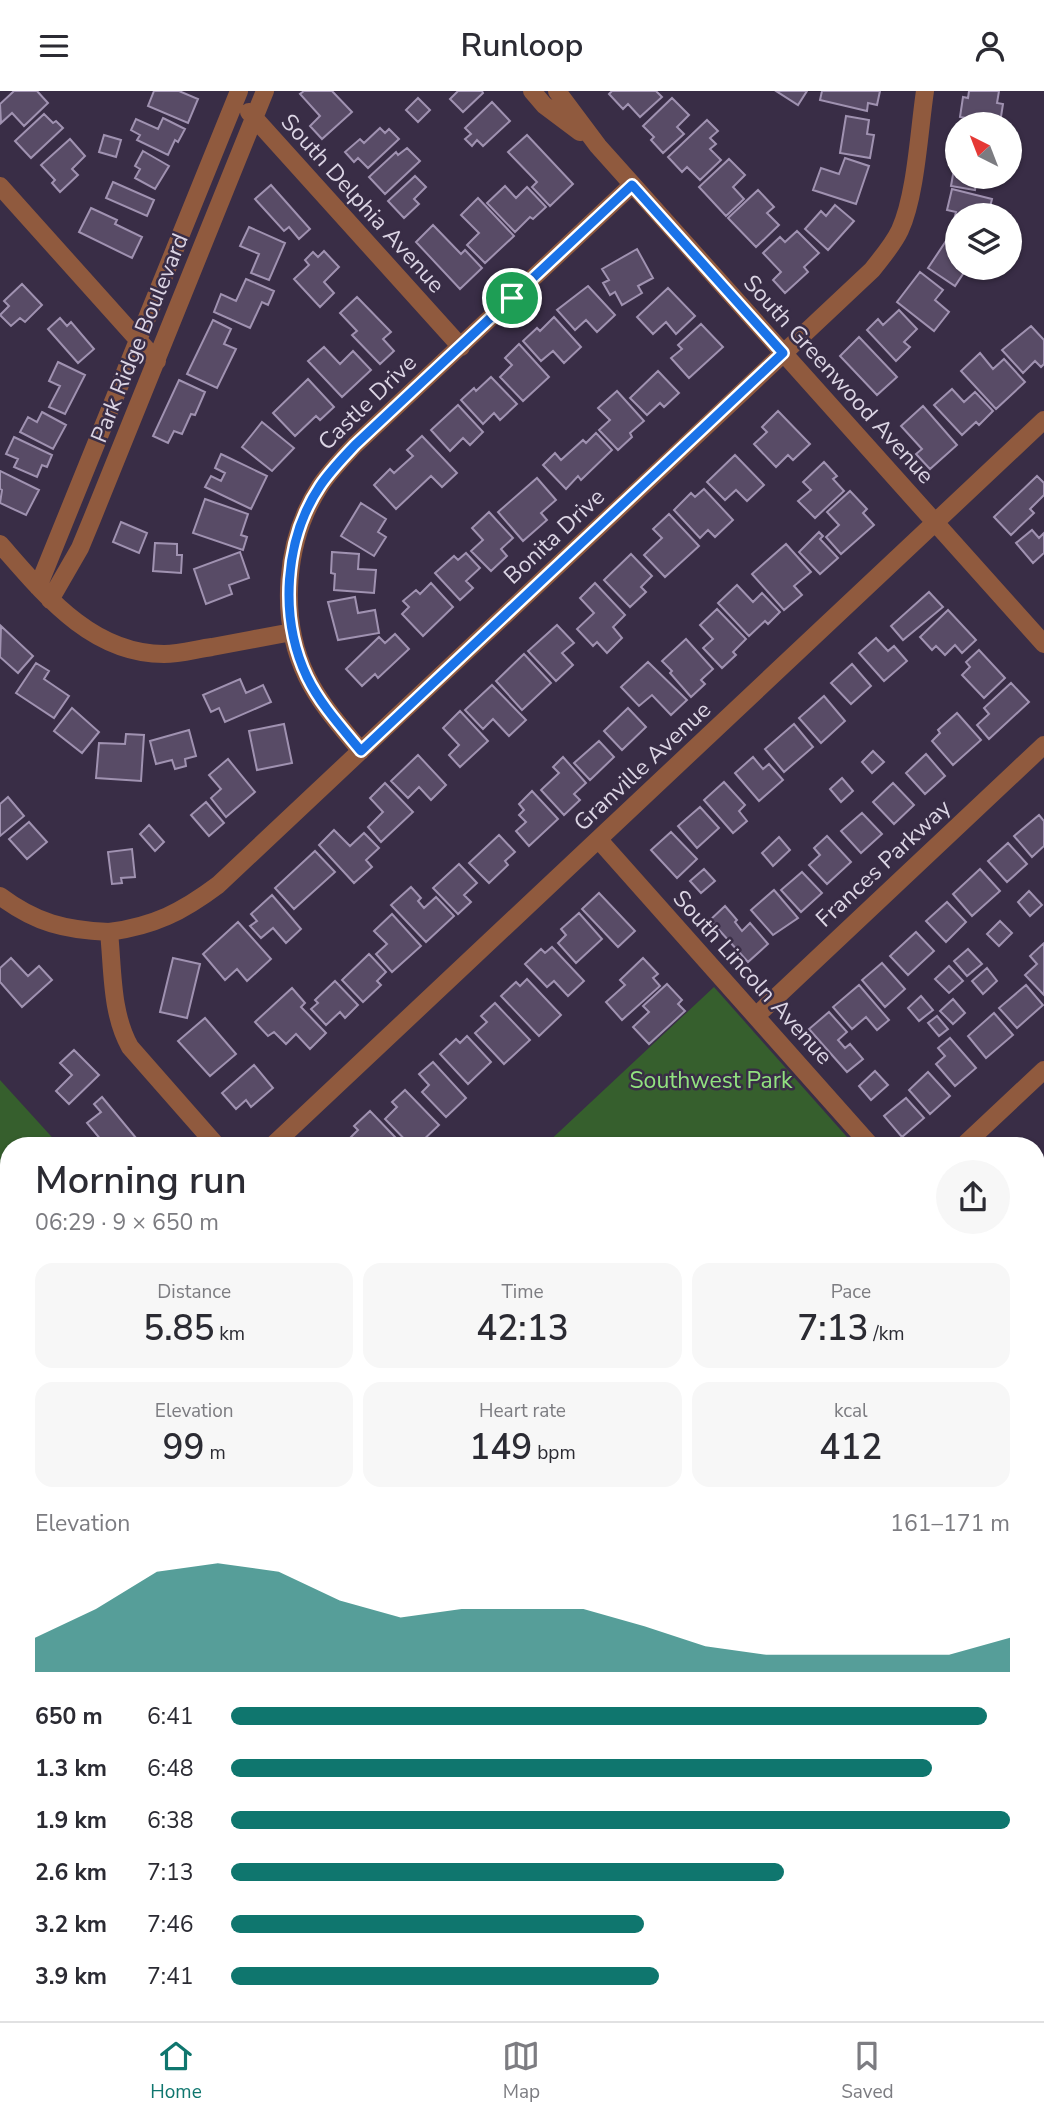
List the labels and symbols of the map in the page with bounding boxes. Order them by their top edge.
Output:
street label: South Delphia Avenue [274,107,451,300]
north arrow [945,112,1022,189]
street label: Park Ridge Boulevard [83,229,196,447]
pin [482,268,542,328]
street label: South Greenwood Avenue [736,268,941,491]
street label: Castle Drive [311,348,423,457]
street label: Bonita Drive [497,482,612,591]
street label: Granville Avenue [567,695,718,838]
street label: Frances Parkway [809,793,958,934]
street label: South Lincoln Avenue [666,883,839,1071]
park label: Southwest Park [629,1065,793,1096]

